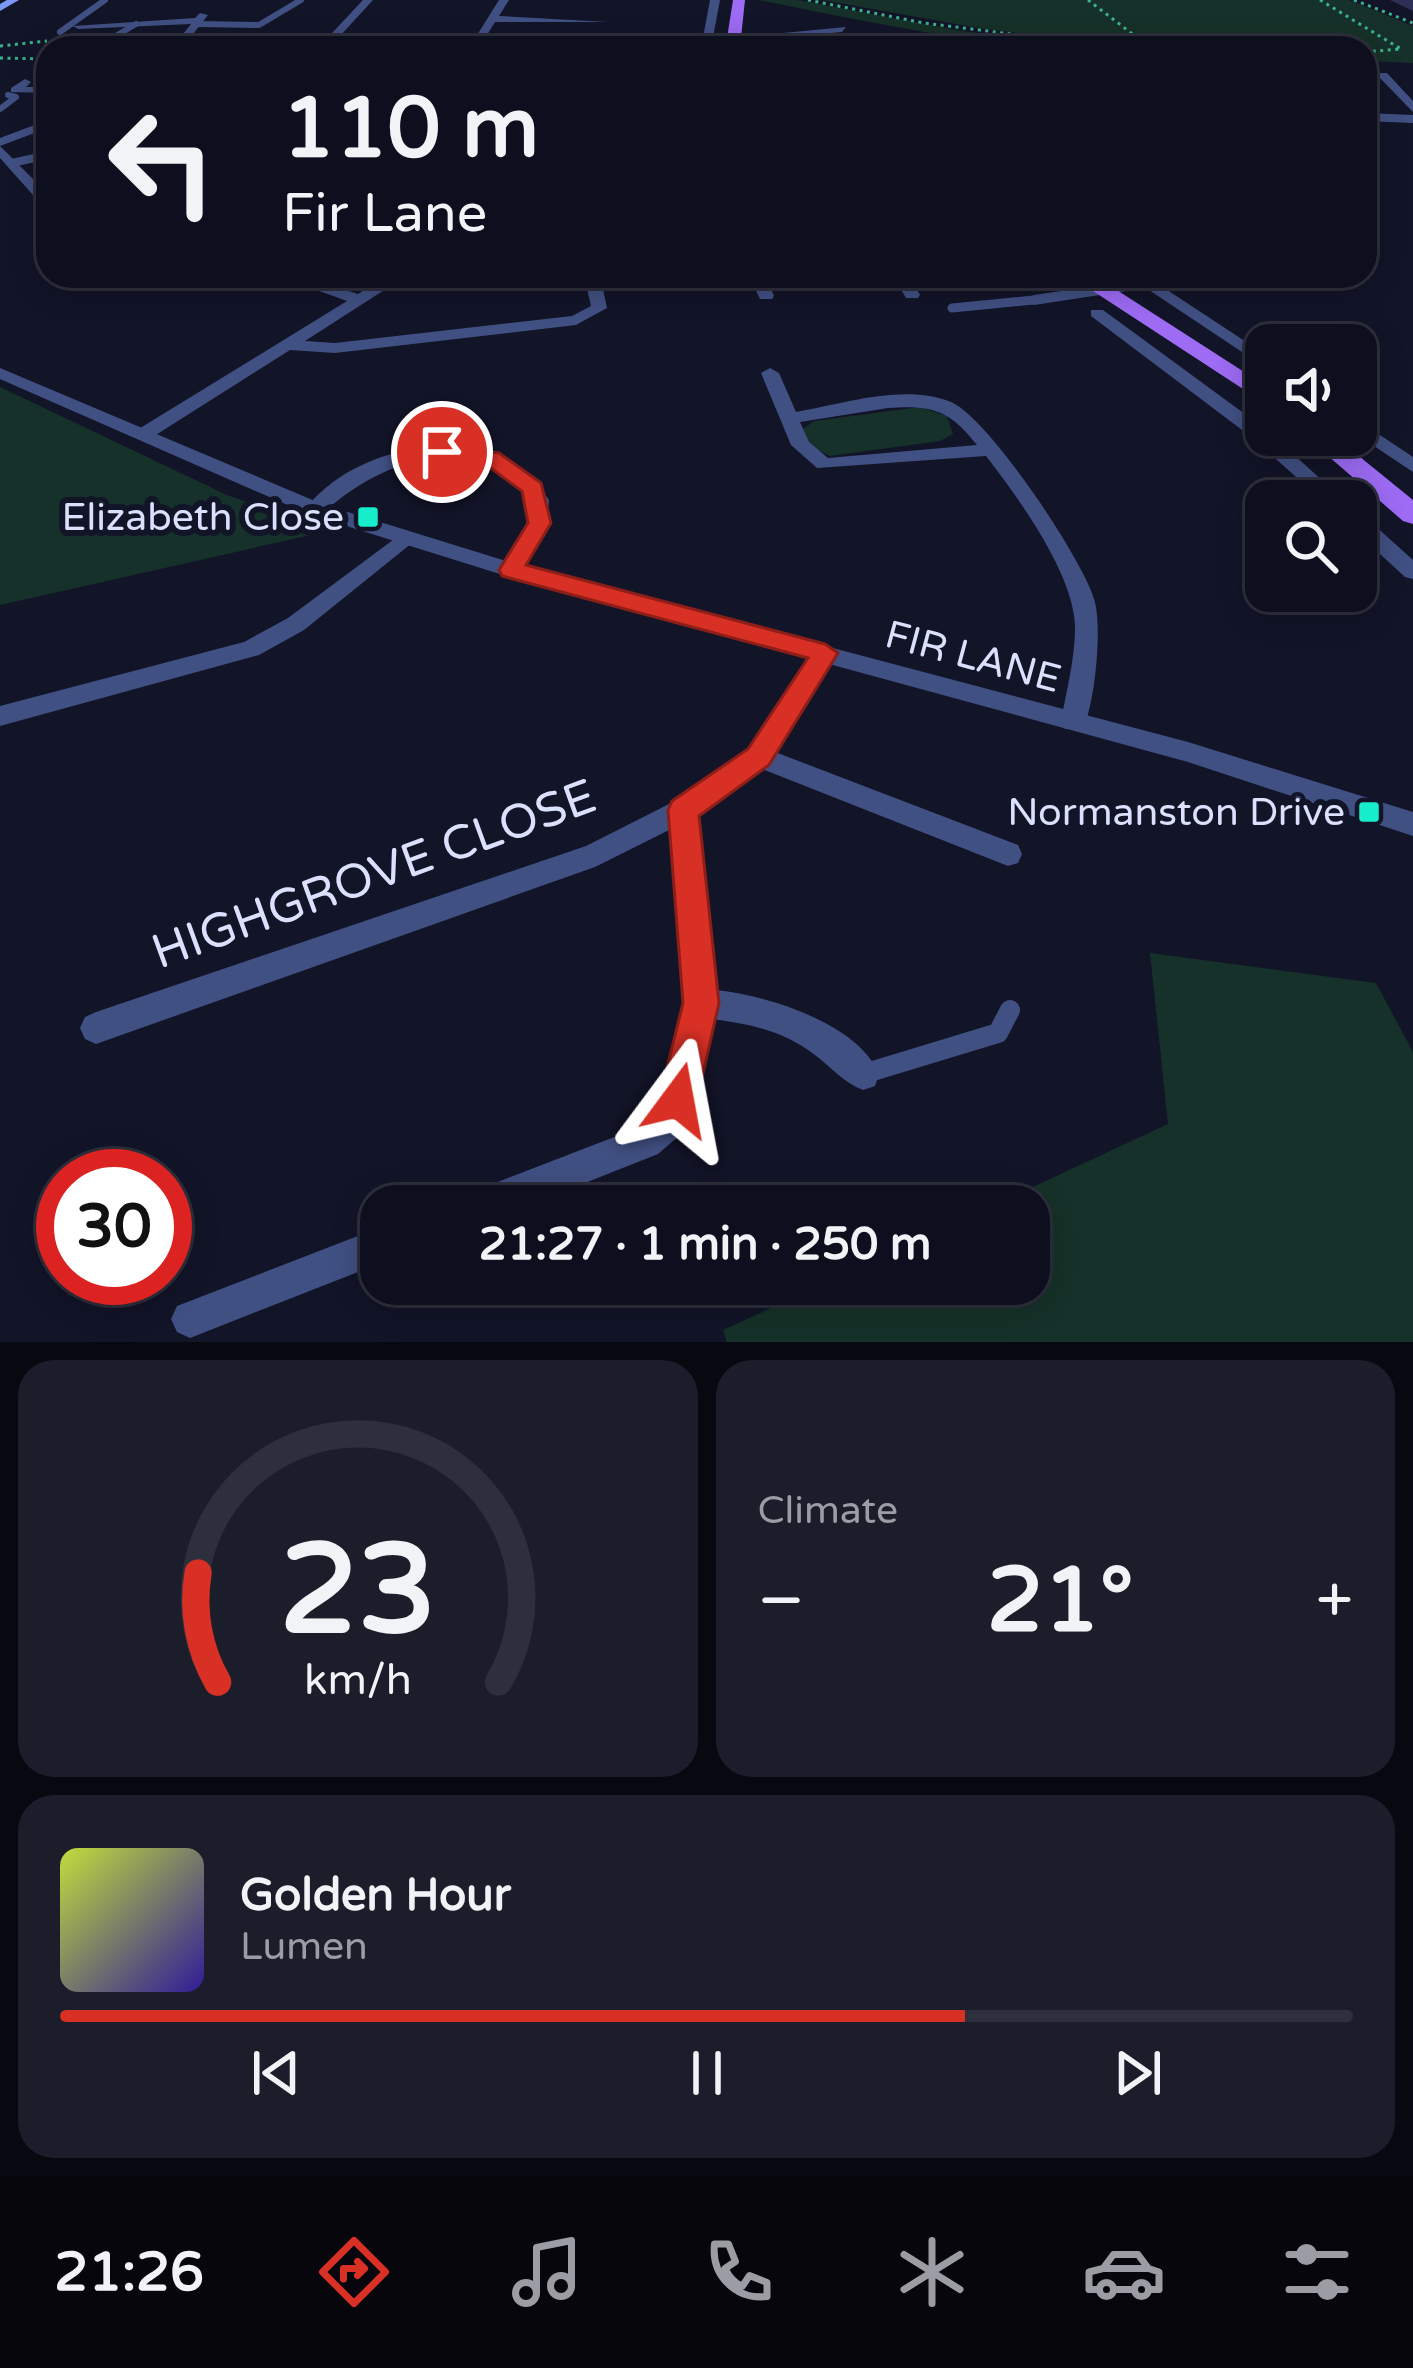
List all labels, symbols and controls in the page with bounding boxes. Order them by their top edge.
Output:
text: 110 m [282,79,539,180]
icon: left [84,84,240,240]
text: Fir Lane [282,181,487,246]
map controls [1245,324,1377,612]
button: sound [1245,324,1377,456]
pin [391,401,493,503]
icon: arrive [409,419,475,485]
button: search [1245,480,1377,612]
place label: Elizabeth Close [62,494,344,541]
marker: Elizabeth Close [355,504,381,530]
street label: FIR LANE [880,611,1066,703]
street label: HIGHGROVE CLOSE [144,768,604,982]
place label: Normanston Drive [1007,789,1345,836]
marker: Normanston Drive [1356,799,1382,825]
position arrow [615,1037,741,1163]
speed limit sign: 30 [36,1149,192,1305]
text: 21:27 · 1 min · 250 m [479,1218,931,1272]
text: Climate [758,1487,898,1534]
text: 23 [279,1516,436,1667]
text: 21° [987,1547,1134,1656]
text: − [758,1561,805,1641]
text: + [1316,1561,1353,1641]
text: km/h [304,1654,412,1705]
text: Golden Hour [240,1869,511,1923]
text: Lumen [240,1923,368,1970]
icon: previous [243,2040,309,2106]
icon: pause [674,2040,740,2106]
icon: next [1105,2040,1171,2106]
icon: directions [312,2230,396,2314]
icon: music [505,2230,589,2314]
icon: phone [697,2230,781,2314]
icon: climate [890,2230,974,2314]
icon: car [1082,2230,1166,2314]
icon: filters [1275,2230,1359,2314]
text: 21:26 [54,2240,204,2305]

